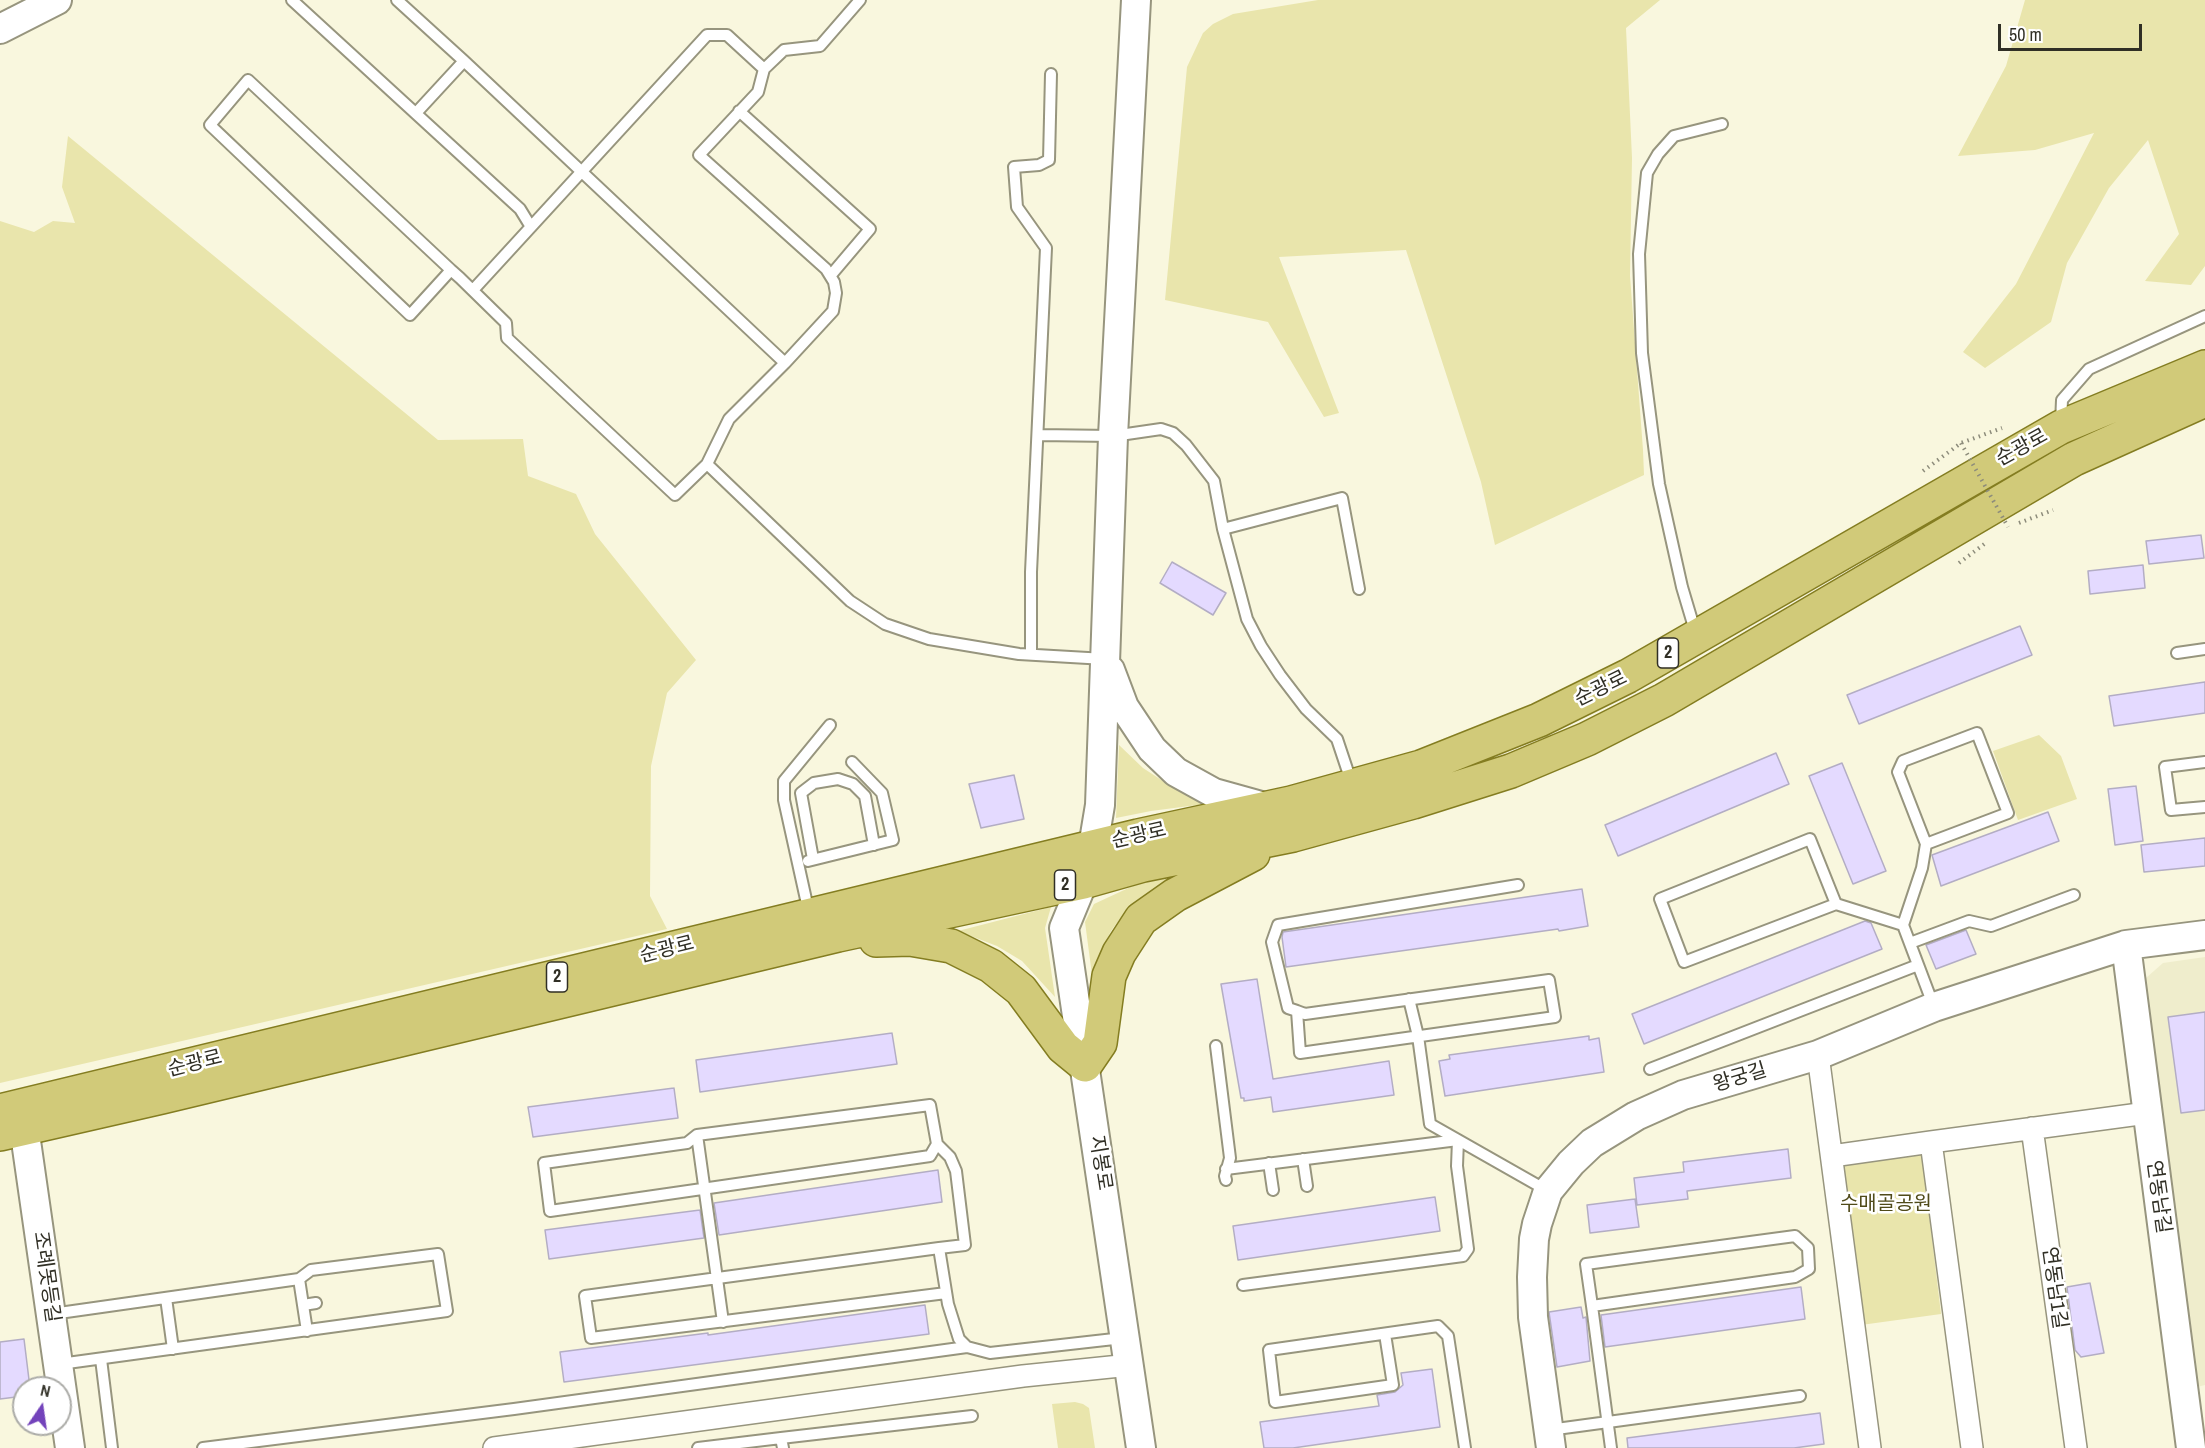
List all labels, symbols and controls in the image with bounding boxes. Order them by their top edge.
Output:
scale bar [2001,12,2145,50]
text: 50 m [2009,22,2042,47]
street label: 순광로 [1992,424,2052,472]
road number: 2 [1658,638,1678,668]
street label: 순광로 [1571,666,1631,712]
street label: 순광로 [1109,818,1169,854]
road number: 2 [1054,870,1076,900]
street label: 순광로 [637,932,697,968]
road number: 2 [546,962,568,992]
street label: 순광로 [165,1046,225,1082]
street label: 왕궁길 [1710,1058,1770,1098]
street label: 지봉로 [1084,1134,1116,1192]
street label: 연동남길 [2141,1159,2175,1235]
park label: 수매골공원 [1840,1193,1932,1217]
street label: 조례못등길 [28,1230,64,1324]
street label: 연동남1길 [2036,1245,2072,1331]
north arrow [12,1376,72,1436]
text: N [38,1379,53,1402]

